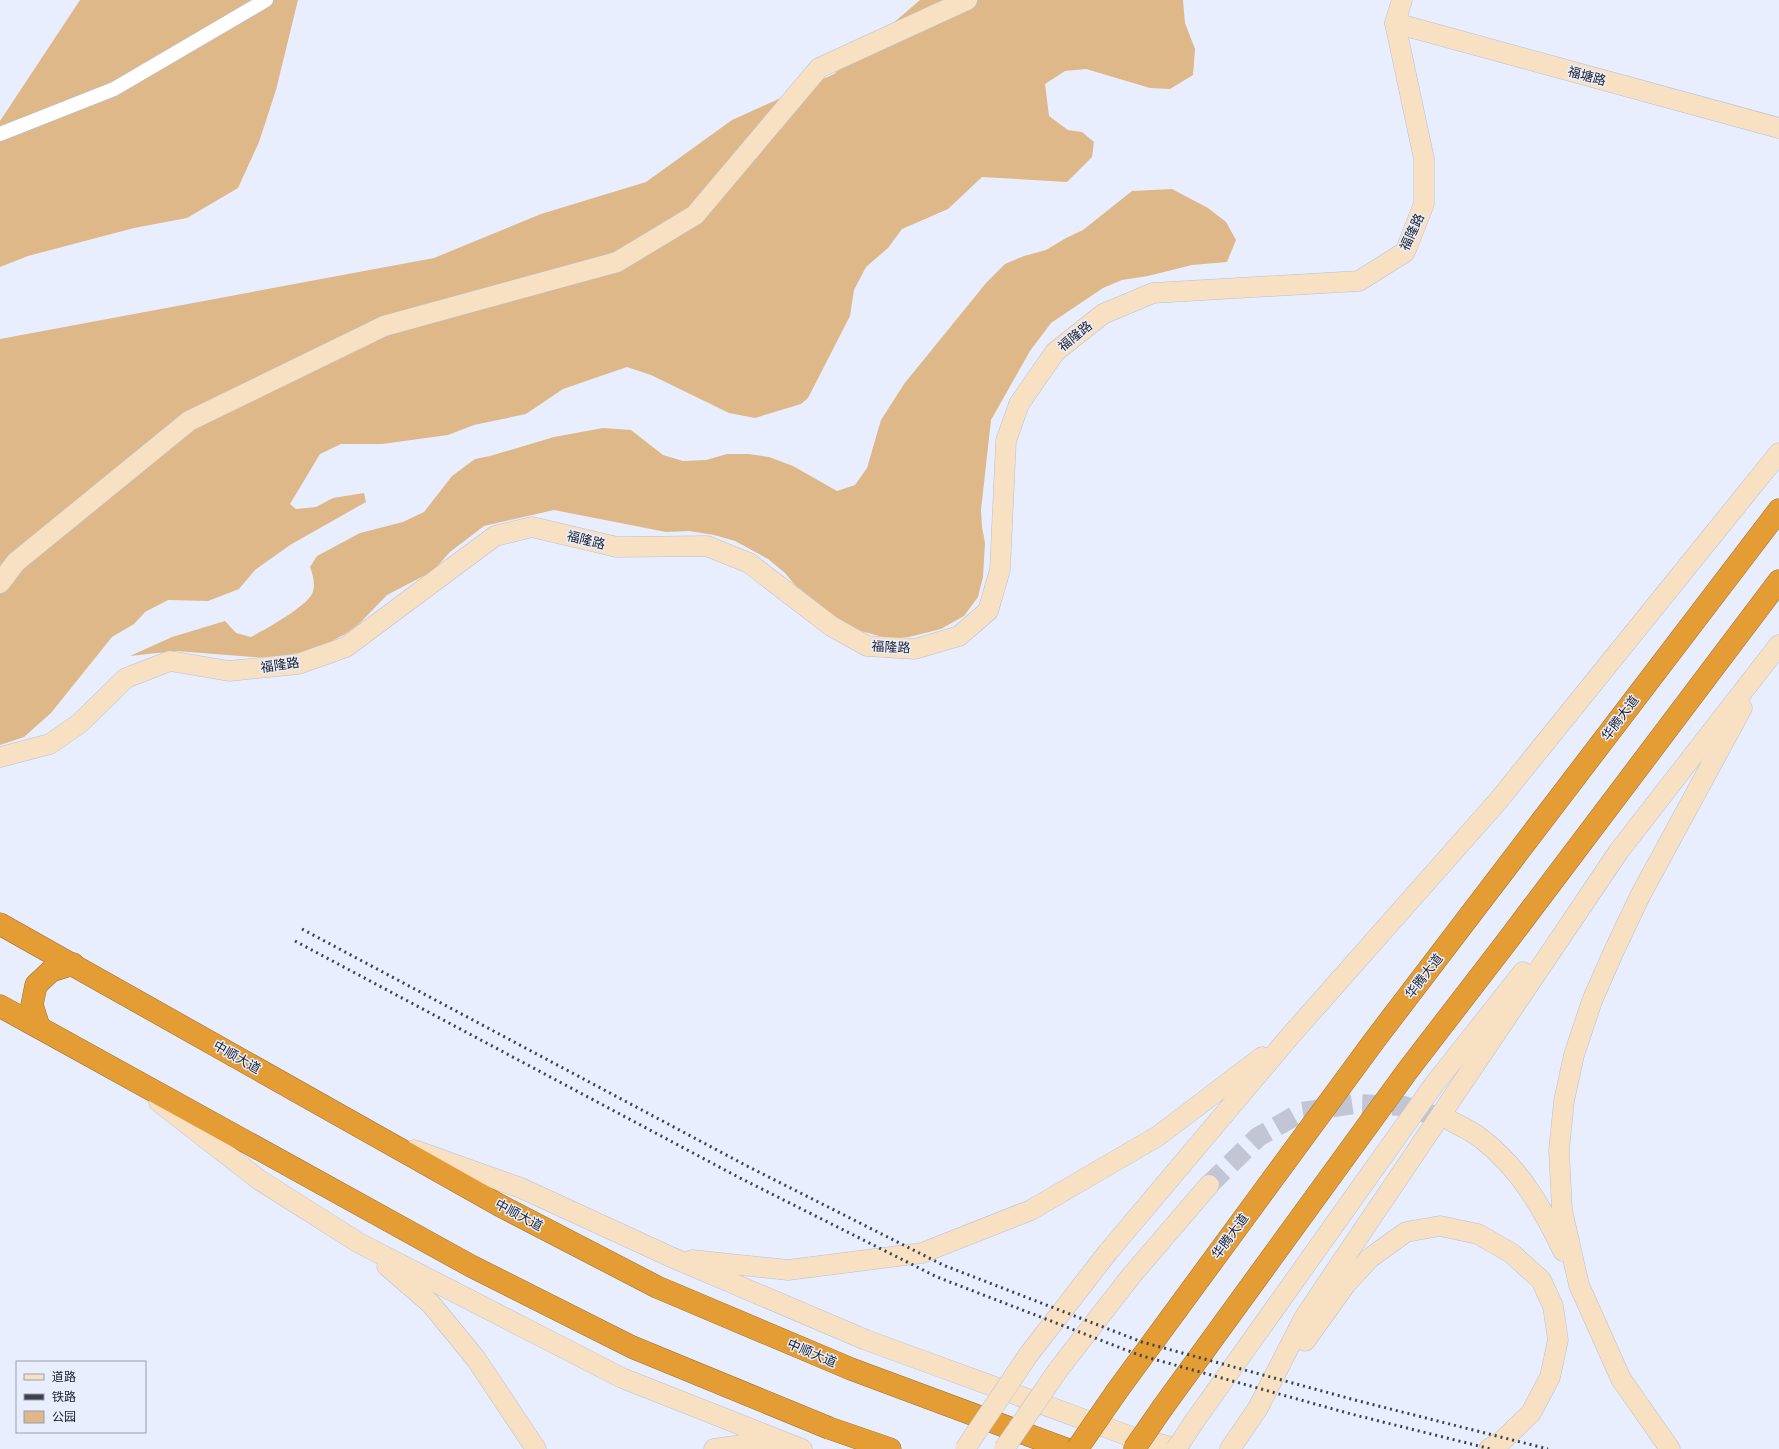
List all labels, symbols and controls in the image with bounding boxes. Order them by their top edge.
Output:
street label: 福塘路 [1566,62,1608,90]
street label: 福隆路 [1395,210,1429,254]
street label: 福隆路 [1054,316,1096,356]
street label: 福隆路 [565,526,607,554]
street label: 福隆路 [871,636,911,658]
street label: 福隆路 [259,653,301,677]
street label: 华腾大道 [1597,692,1643,744]
street label: 华腾大道 [1401,950,1447,1002]
street label: 中顺大道 [210,1036,264,1078]
street label: 中顺大道 [492,1194,546,1236]
street label: 华腾大道 [1207,1209,1253,1263]
street label: 中顺大道 [784,1334,840,1372]
legend [16,1361,146,1433]
text: 道路 [52,1368,76,1385]
text: 铁路 [52,1388,76,1405]
text: 公园 [52,1408,76,1425]

